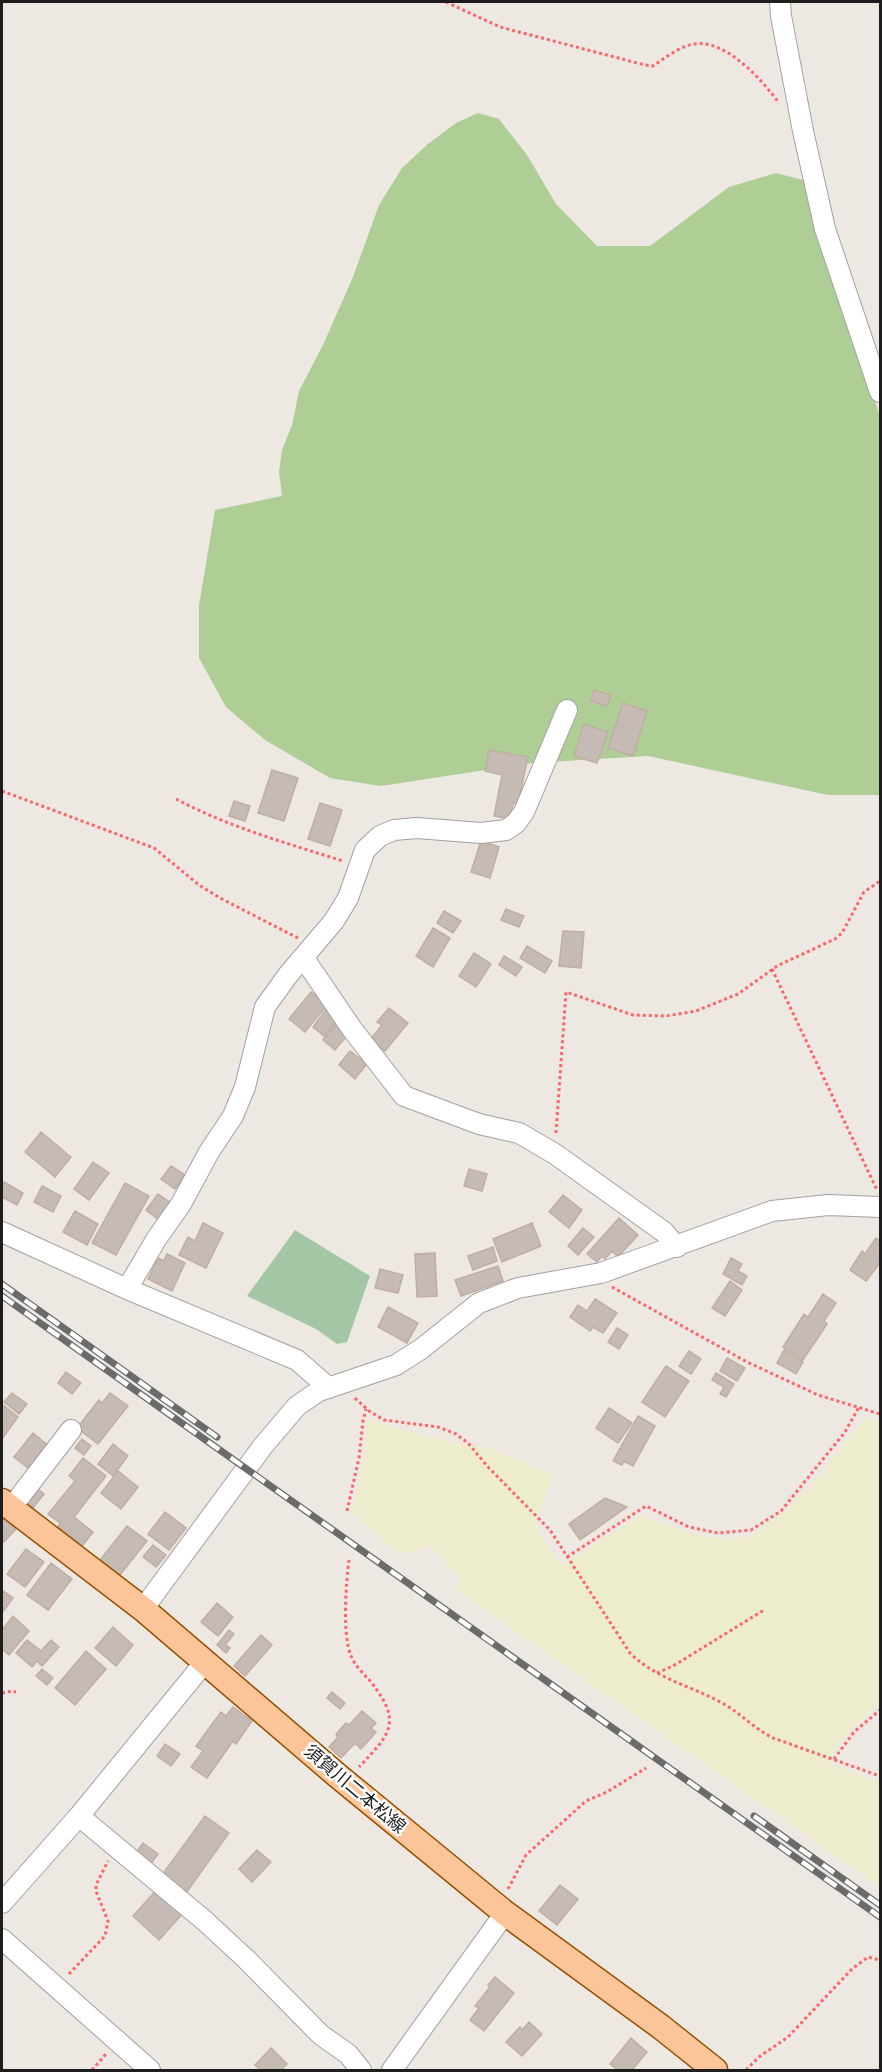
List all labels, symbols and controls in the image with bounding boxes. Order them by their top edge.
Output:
street label: 須賀川二本松線 [300,1740,410,1838]

